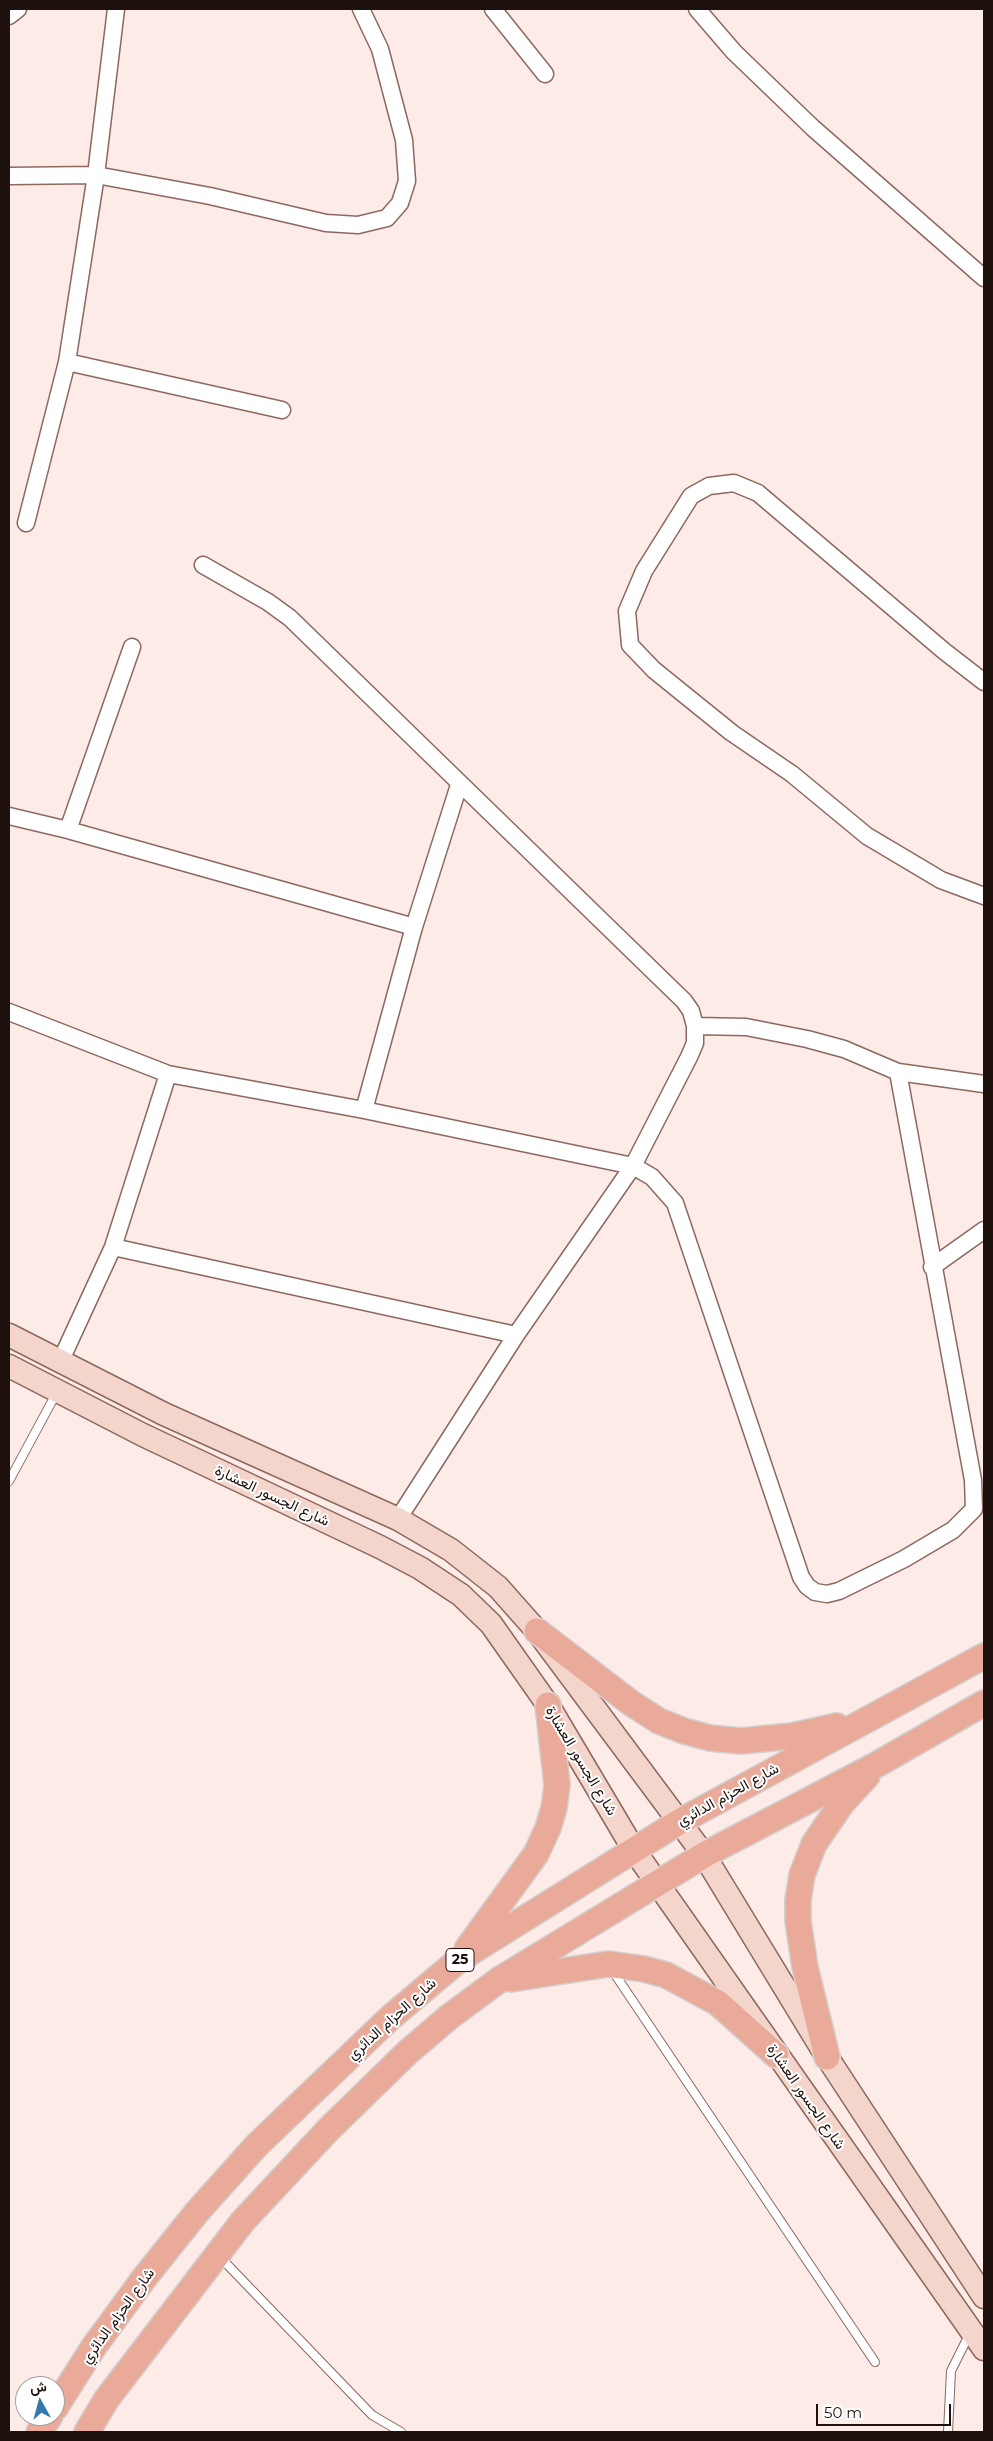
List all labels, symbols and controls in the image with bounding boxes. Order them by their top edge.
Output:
street label: شارع الجسور العشارة [212,1462,332,1530]
street label: شارع الجسور العشارة [541,1703,621,1819]
street label: شارع الحزام الدائري [674,1760,782,1830]
road number: 25 [446,1948,474,1972]
street label: شارع الحزام الدائري [344,1974,440,2064]
street label: شارع الجسور العشارة [763,2041,849,2153]
street label: شارع الحزام الدائري [77,2265,159,2367]
north arrow [15,2376,65,2426]
text: ش [29,2377,48,2397]
scale bar [818,2394,953,2426]
text: 50 m [824,2403,862,2422]

